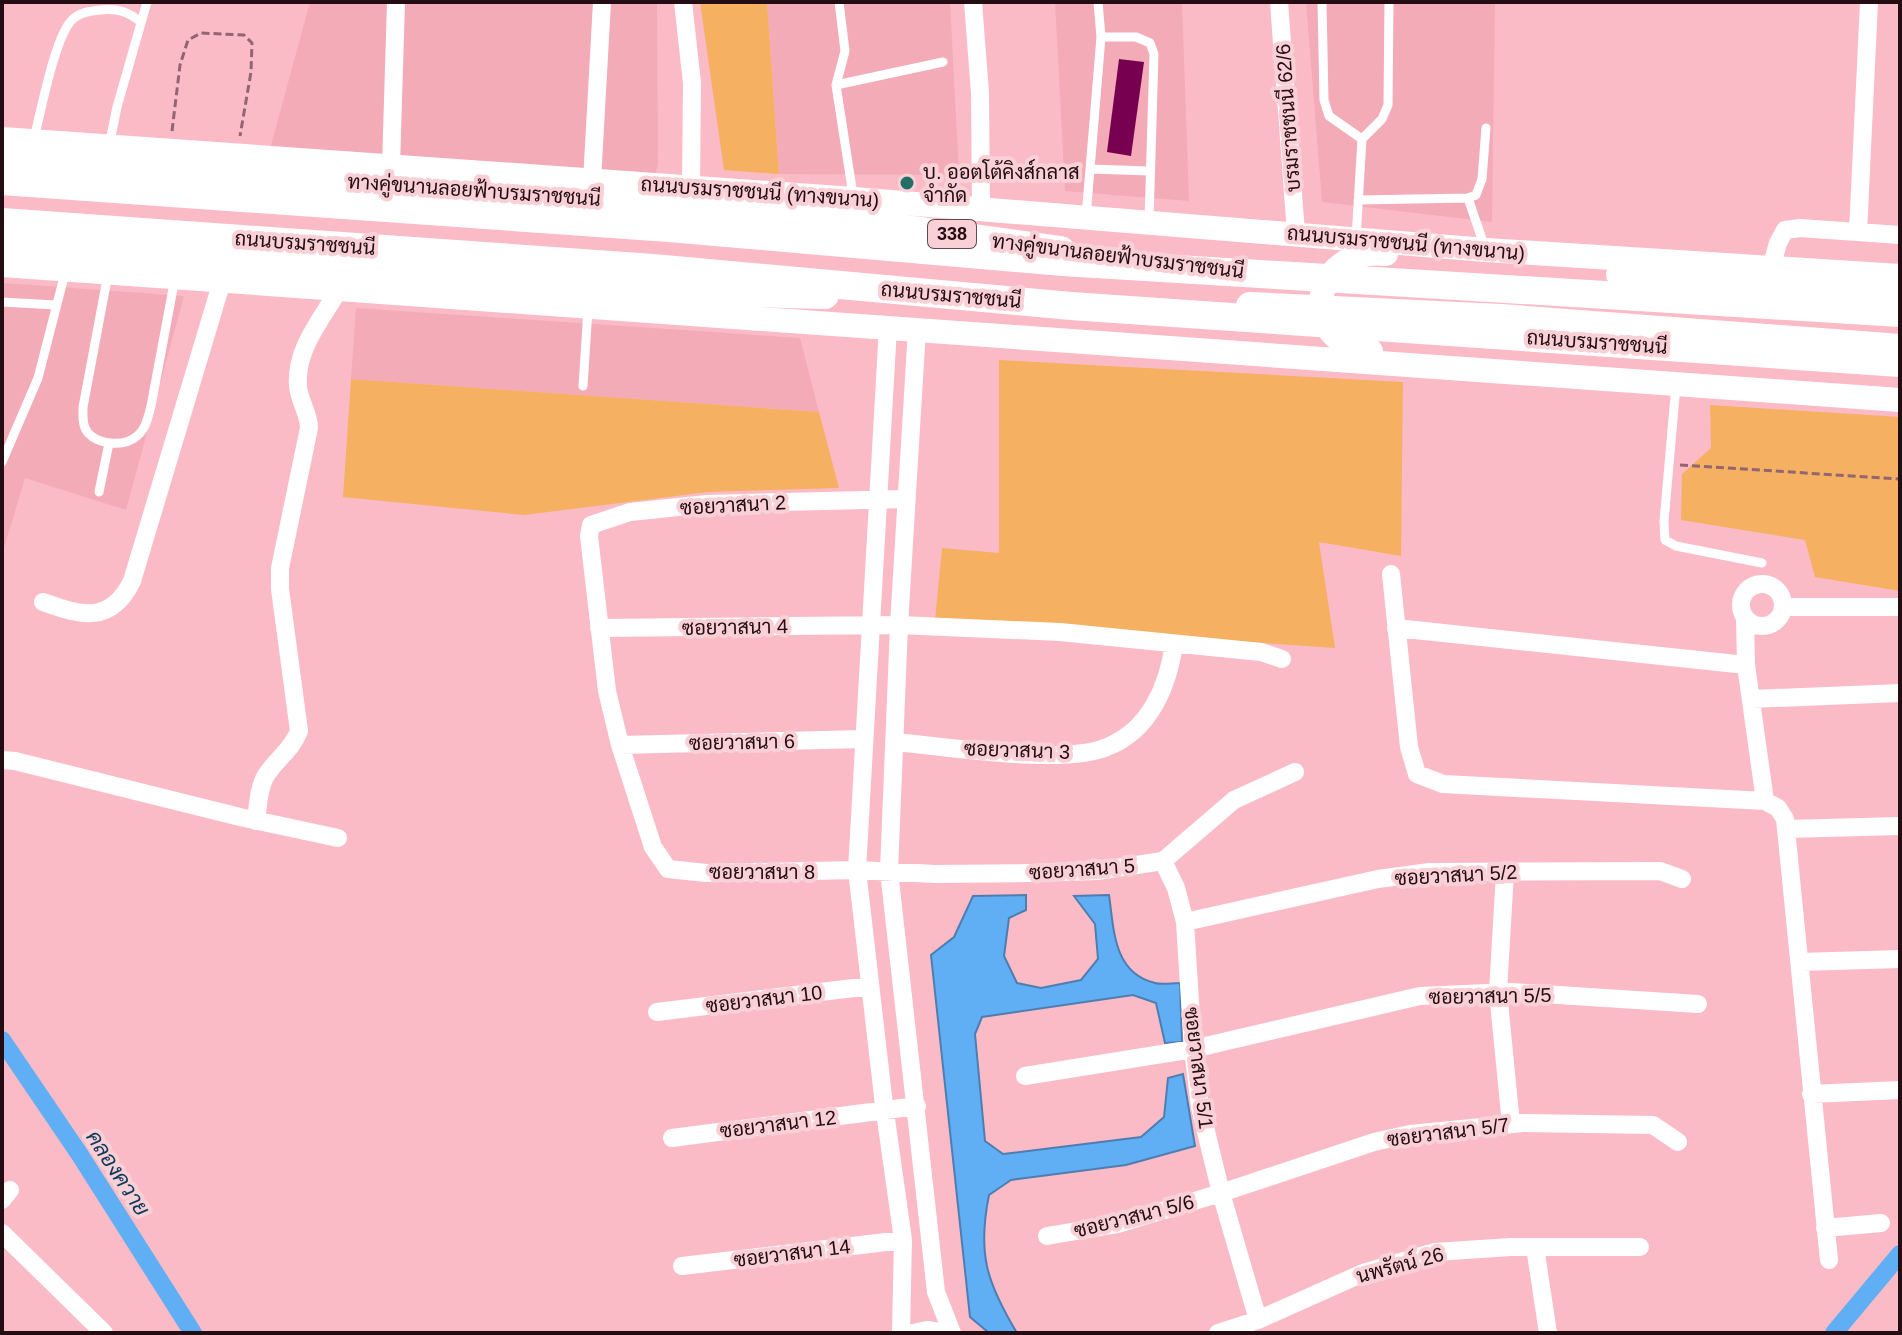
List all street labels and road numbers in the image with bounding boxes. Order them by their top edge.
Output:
street label: บรมราชชนนี 62/6 [1270,43,1304,193]
street label: ทางคู่ขนานลอยฟ้าบรมราชชนนี [346,168,602,214]
street label: ถนนบรมราชชนนี (ทางขนาน) [640,171,880,211]
road number: 338 [928,220,976,248]
street label: ถนนบรมราชชนนี (ทางขนาน) [1286,220,1526,264]
street label: ถนนบรมราชชนนี [234,225,376,259]
street label: ทางคู่ขนานลอยฟ้าบรมราชชนนี [990,228,1246,286]
street label: ถนนบรมราชชนนี [880,276,1022,312]
street label: ถนนบรมราชชนนี [1526,324,1668,358]
street label: ซอยวาสนา 2 [679,491,787,519]
street label: ซอยวาสนา 4 [682,615,788,639]
street label: ซอยวาสนา 6 [689,730,795,754]
street label: ซอยวาสนา 3 [964,737,1070,763]
street label: ซอยวาสนา 5 [1028,854,1136,884]
street label: ซอยวาสนา 8 [709,861,815,883]
street label: ซอยวาสนา 5/2 [1394,861,1518,889]
street label: ซอยวาสนา 10 [704,981,824,1017]
street label: ซอยวาสนา 5/5 [1428,984,1552,1008]
street label: ซอยวาสนา 5/1 [1181,1006,1217,1130]
street label: ซอยวาสนา 12 [718,1106,838,1142]
street label: ซอยวาสนา 5/7 [1386,1114,1510,1150]
street label: ซอยวาสนา 5/6 [1072,1190,1196,1242]
street label: ซอยวาสนา 14 [732,1235,852,1271]
street label: นพรัตน์ 26 [1353,1240,1446,1287]

